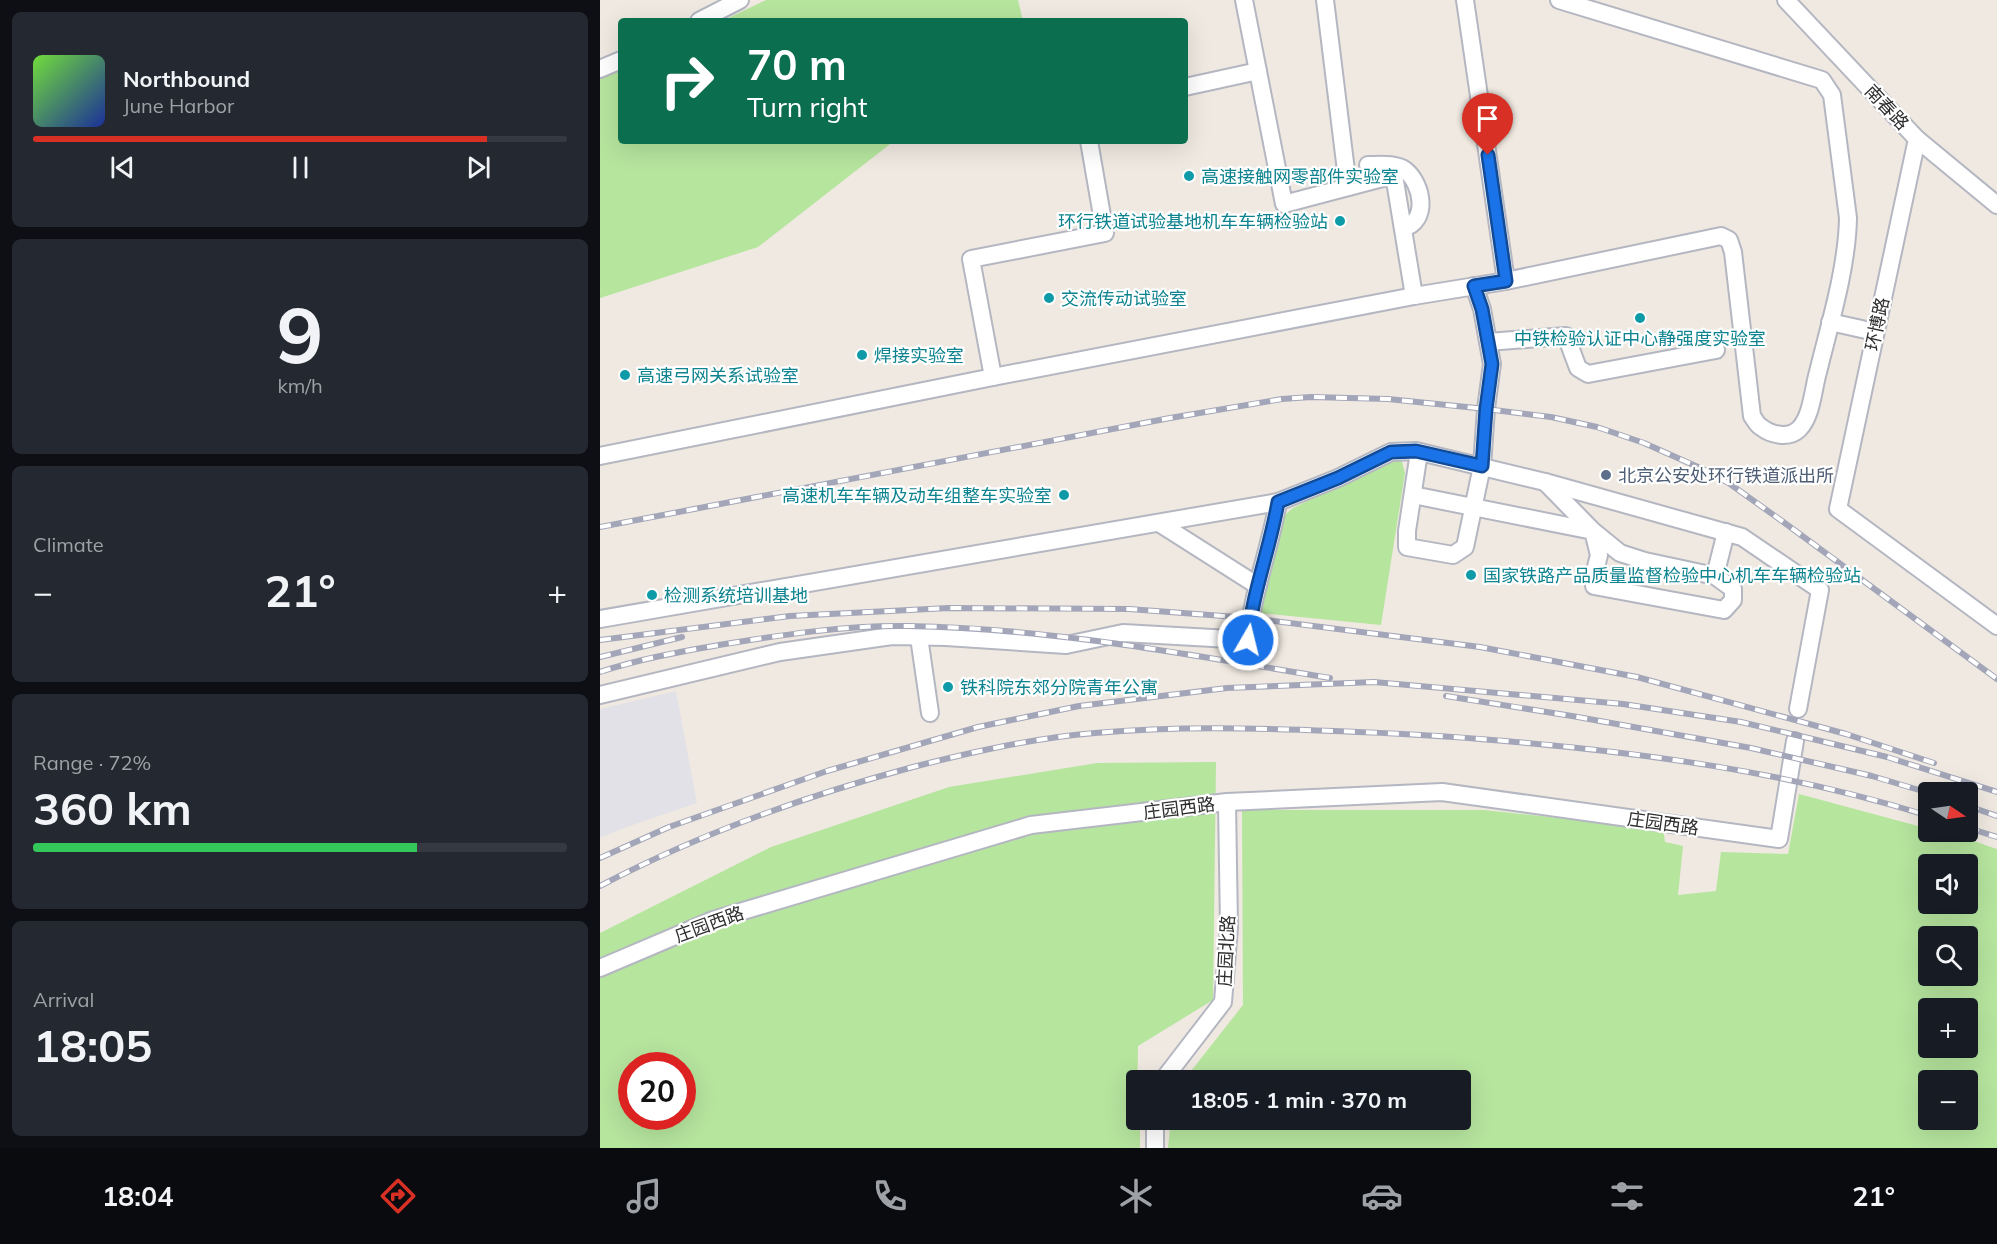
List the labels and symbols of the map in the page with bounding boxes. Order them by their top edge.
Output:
street label: 南春路 [1860,79,1914,135]
pin [1462,93,1513,155]
place label: 高速接触网零部件实验室 [1201,165,1399,188]
marker: 高速接触网零部件实验室 [1182,169,1196,183]
place label: 环行铁道试验基地机车车辆检验站 [1058,210,1328,233]
marker: 环行铁道试验基地机车车辆检验站 [1333,214,1347,228]
place label: 交流传动试验室 [1061,287,1187,310]
marker: 交流传动试验室 [1042,291,1056,305]
street label: 环博路 [1860,295,1894,353]
marker: 中铁检验认证中心静强度实验室 [1633,311,1647,325]
place label: 中铁检验认证中心静强度实验室 [1514,327,1766,350]
place label: 焊接实验室 [874,344,964,367]
marker: 焊接实验室 [855,348,869,362]
place label: 高速弓网关系试验室 [637,364,799,387]
marker: 高速弓网关系试验室 [618,368,632,382]
place label: 北京公安处环行铁道派出所 [1618,464,1834,487]
marker: 北京公安处环行铁道派出所 [1599,468,1613,482]
place label: 高速机车车辆及动车组整车实验室 [782,484,1052,507]
marker: 高速机车车辆及动车组整车实验室 [1057,488,1071,502]
place label: 国家铁路产品质量监督检验中心机车车辆检验站 [1483,564,1861,587]
marker: 国家铁路产品质量监督检验中心机车车辆检验站 [1464,568,1478,582]
place label: 检测系统培训基地 [664,584,808,607]
marker: 检测系统培训基地 [645,588,659,602]
position arrow [1216,608,1280,672]
place label: 铁科院东郊分院青年公寓 [960,676,1158,699]
marker: 铁科院东郊分院青年公寓 [941,680,955,694]
north arrow [1918,782,1978,842]
street label: 庄园西路 [1142,792,1216,824]
street label: 庄园西路 [1626,807,1700,839]
street label: 庄园西路 [671,901,747,947]
street label: 庄园北路 [1213,914,1239,988]
speed limit sign: 20 [618,1052,696,1130]

